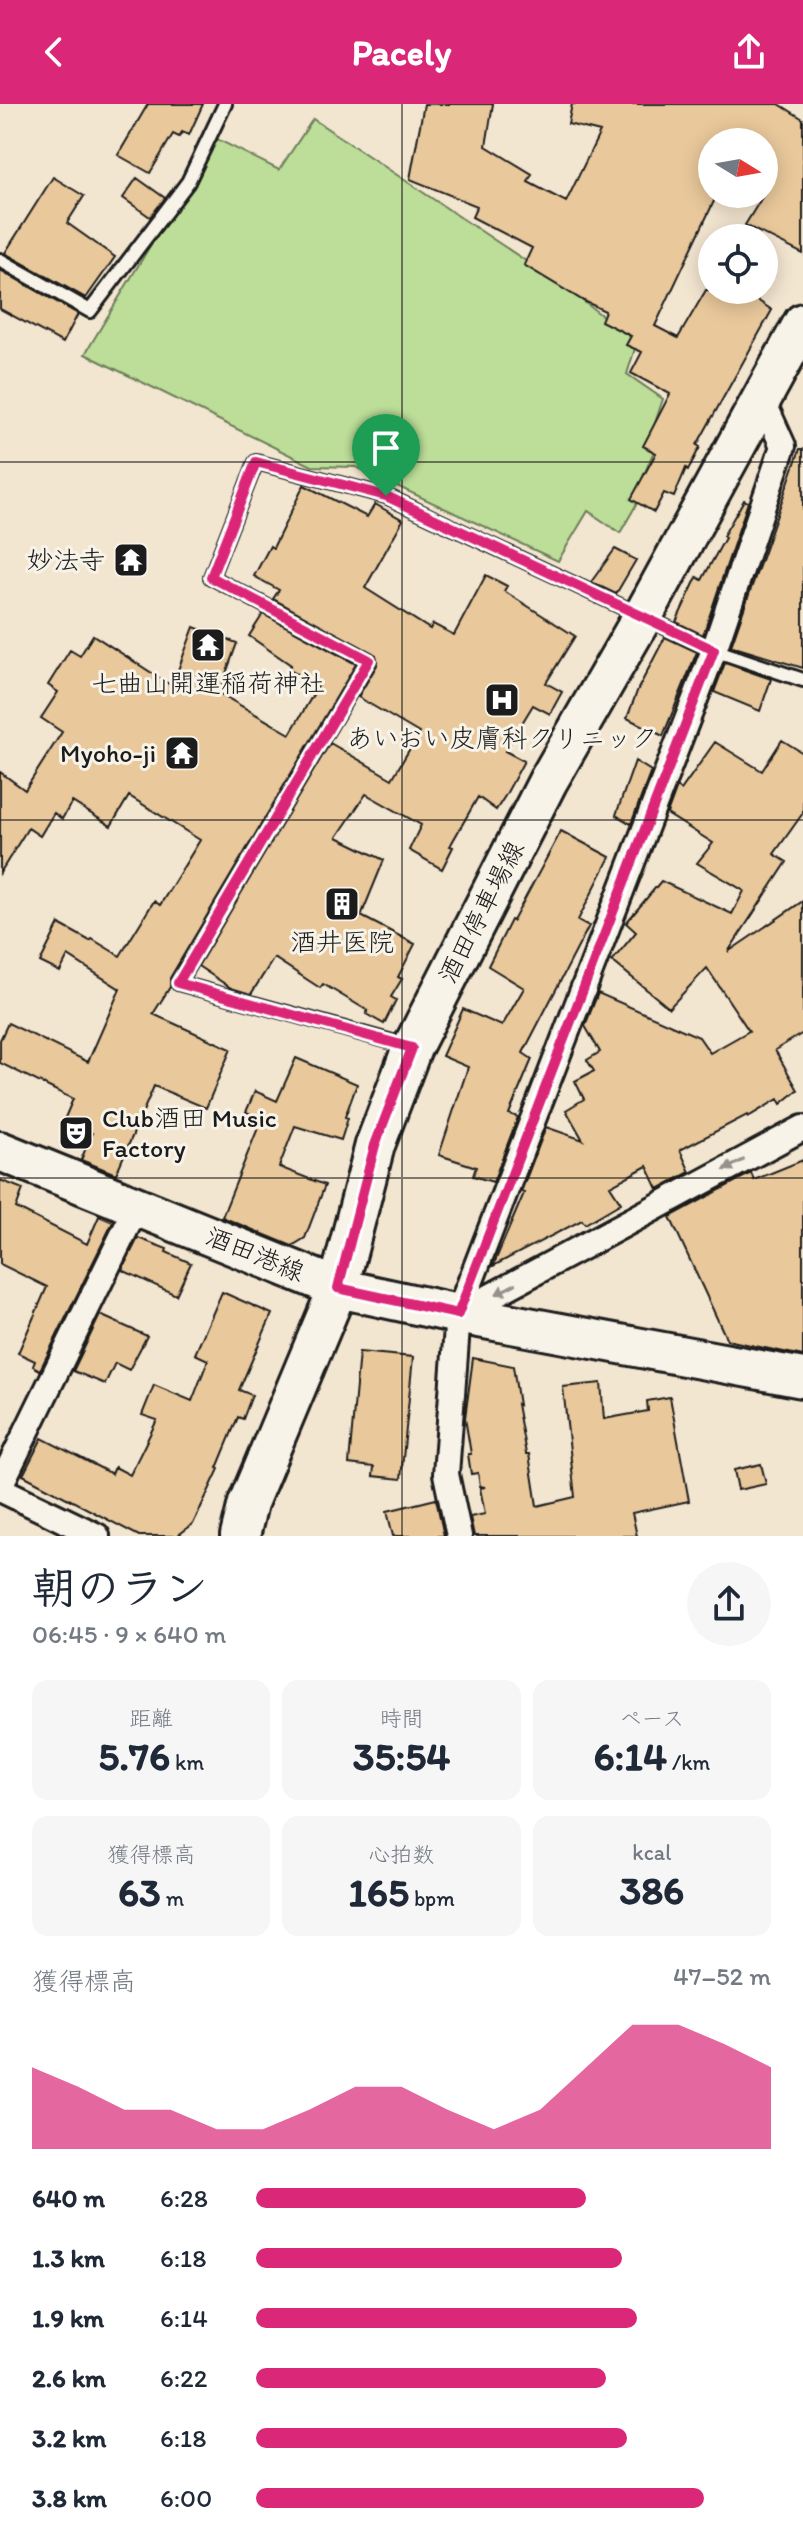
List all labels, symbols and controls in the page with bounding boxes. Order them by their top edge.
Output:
icon: back [32,30,76,74]
icon: share [727,30,771,74]
text: Pacely [352,31,451,74]
north arrow [698,128,778,208]
map controls [698,128,778,304]
button: locate [698,224,778,304]
pin [352,414,420,496]
icon: arrive [364,426,408,470]
temple icon: 妙法寺 [112,541,150,579]
place label: 妙法寺 [27,544,105,576]
temple icon: 七曲山開運稲荷神社 [189,626,227,664]
place label: 七曲山開運稲荷神社 [91,667,325,699]
hospital icon: あいおい皮膚科クリニック [483,681,521,719]
place label: あいおい皮膚科クリニック [347,722,657,754]
temple icon: Myoho-ji [163,734,201,772]
place label: Myoho-ji [60,737,156,769]
street label: 酒田停車場線 [431,835,531,989]
building icon: 酒井医院 [323,885,361,923]
place label: 酒井医院 [290,926,394,958]
place label: Club酒田 Music Factory [102,1102,277,1164]
theatre icon: Club酒田 Music Factory [57,1114,95,1152]
one-way arrow [723,1158,746,1172]
street label: 酒田港線 [201,1220,309,1288]
one-way arrow [494,1282,517,1295]
text: 朝のラン [32,1561,208,1614]
button: share [687,1562,771,1646]
text: 06:45 · 9 × 640 m [32,1618,226,1650]
text: 距離 [129,1705,173,1732]
text: 時間 [379,1705,424,1732]
text: ペース [619,1705,684,1732]
text: 5.76 [98,1732,170,1780]
text: 35:54 [353,1732,450,1780]
text: 6:14 [593,1732,667,1780]
text: km [170,1749,204,1776]
text: /km [667,1749,710,1776]
text: kcal [632,1839,671,1866]
text: 獲得標高 [107,1841,195,1868]
text: 心拍数 [368,1841,435,1868]
text: 386 [619,1866,684,1914]
text: 63 [118,1868,161,1916]
text: 165 [348,1868,409,1916]
text: m [161,1885,184,1912]
text: bpm [409,1885,455,1912]
text: 47–52 m [673,1960,771,1992]
text: 獲得標高 [32,1965,136,1997]
text: 640 m [32,2182,105,2214]
text: 6:28 [160,2182,208,2214]
text: 1.3 km [32,2242,105,2274]
text: 6:18 [160,2242,206,2274]
text: 1.9 km [32,2302,104,2334]
text: 6:14 [160,2302,208,2334]
text: 2.6 km [32,2362,106,2394]
text: 6:22 [160,2362,207,2394]
text: 3.2 km [32,2422,106,2454]
text: 6:18 [160,2422,206,2454]
text: 3.8 km [32,2482,107,2514]
text: 6:00 [160,2482,212,2514]

